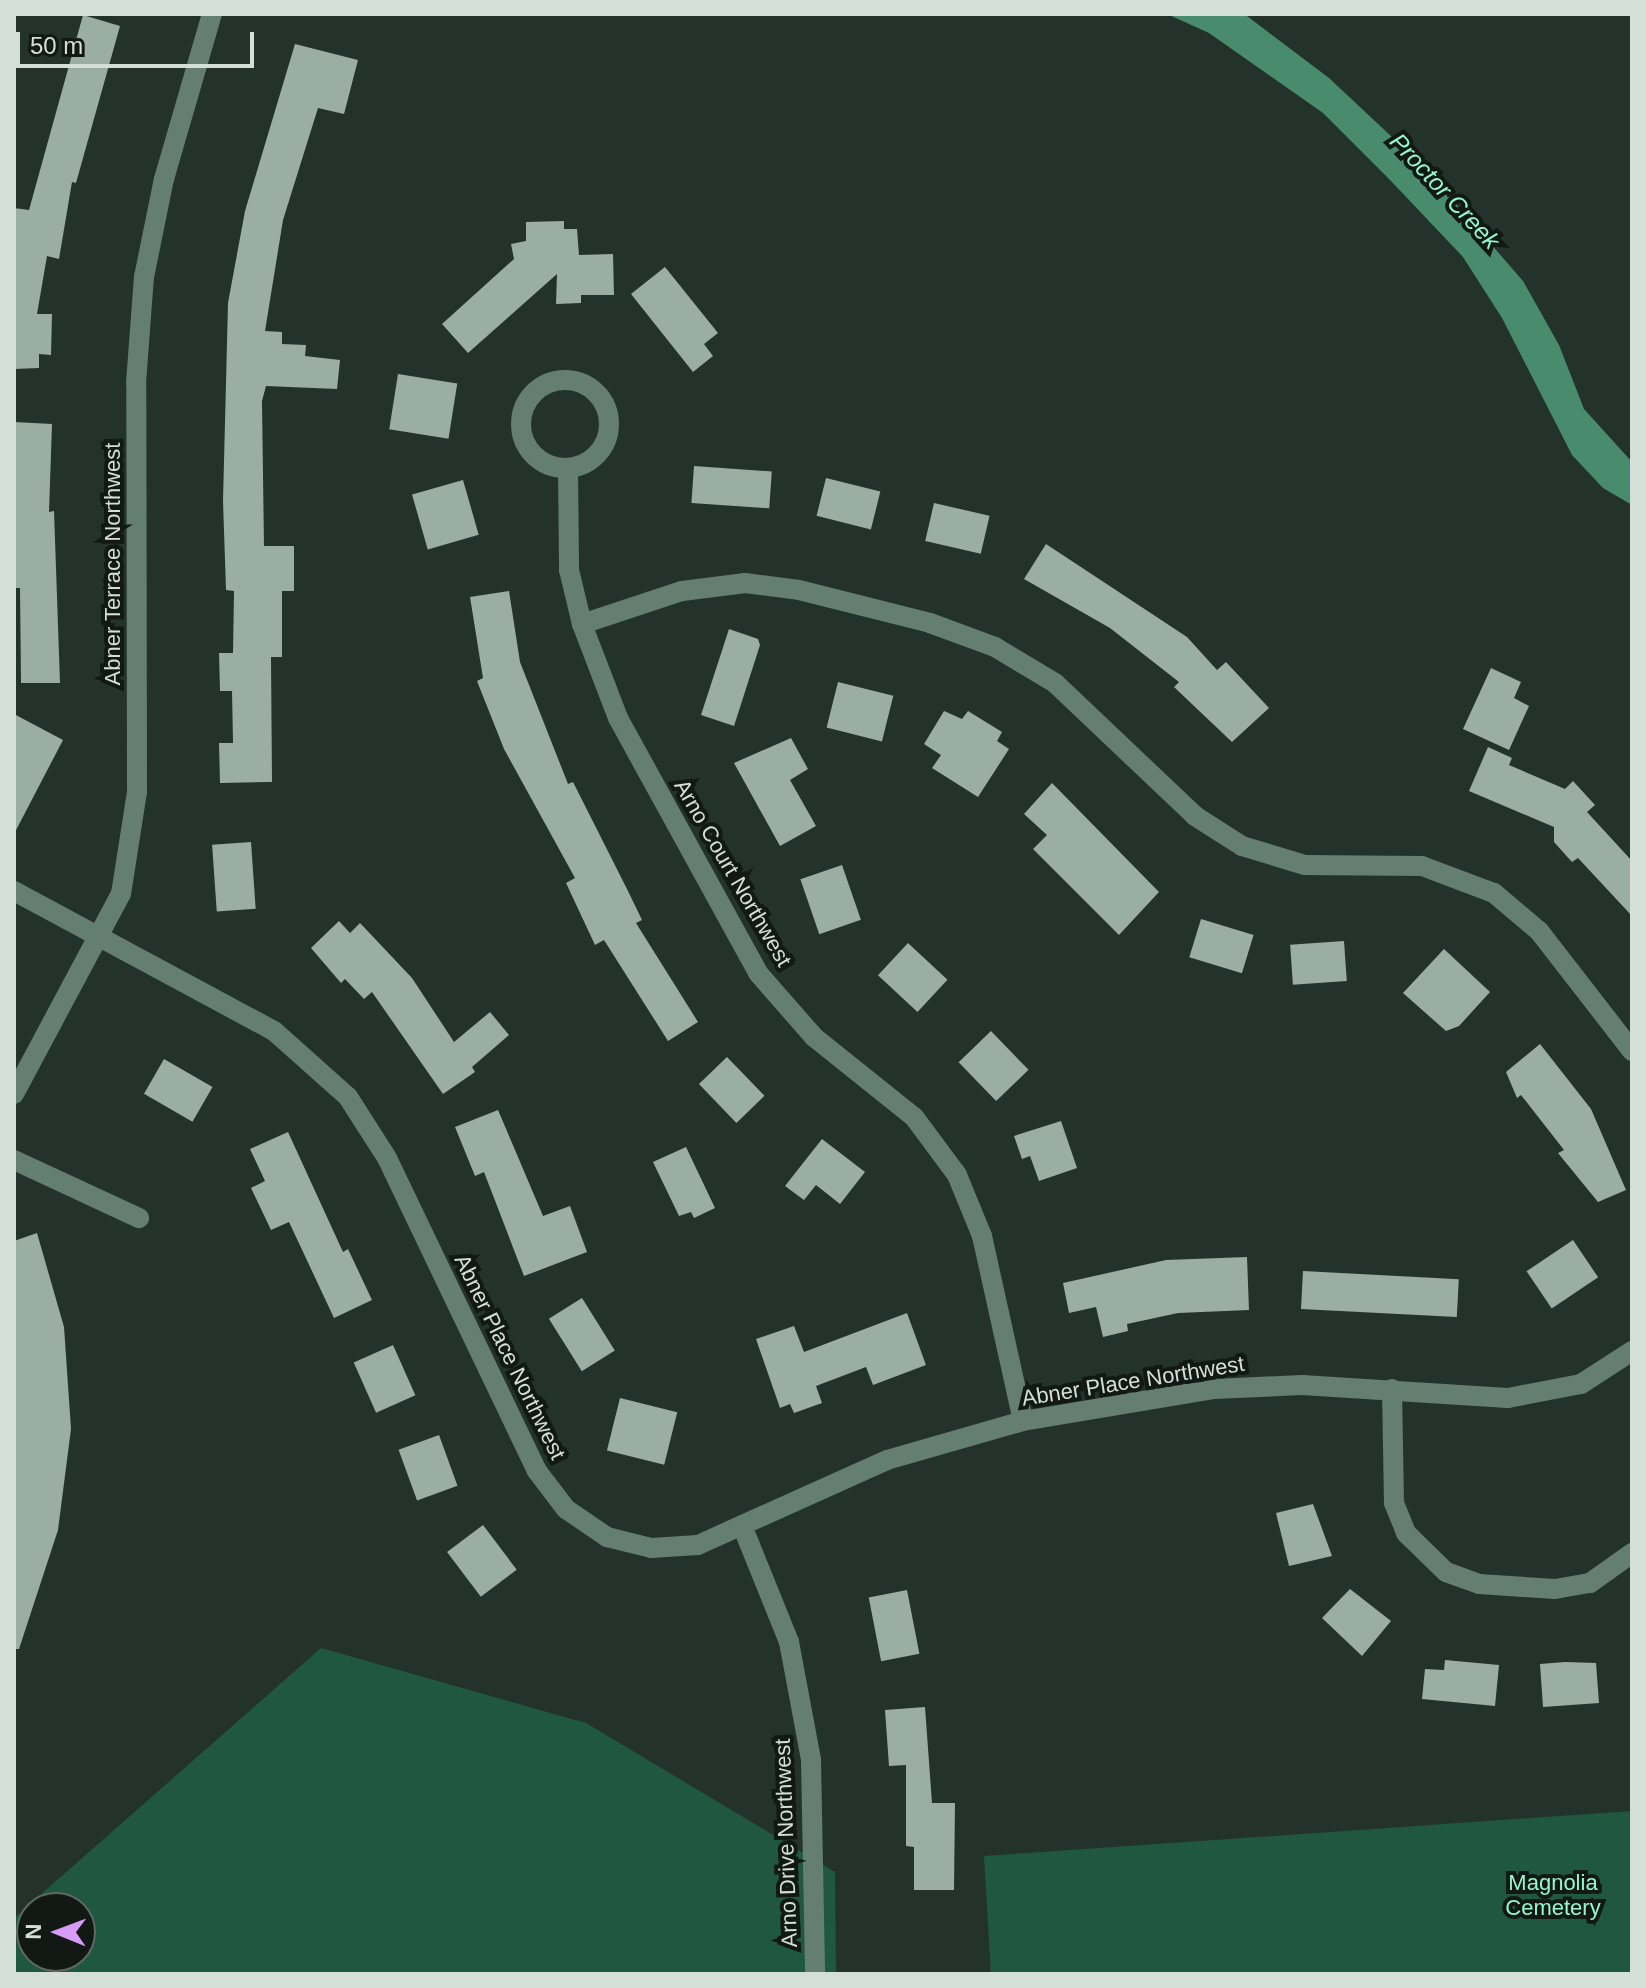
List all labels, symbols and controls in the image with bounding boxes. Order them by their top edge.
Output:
scale bar [20,16,258,66]
text: 50 m [30,32,83,59]
water label: Proctor Creek [1384,127,1506,255]
street label: Abner Terrace Northwest [100,442,126,686]
street label: Arno Court Northwest [669,775,797,971]
street label: Abner Place Northwest [449,1250,571,1464]
street label: Abner Place Northwest [1020,1350,1246,1412]
street label: Arno Drive Northwest [769,1738,803,1948]
park label: Magnolia Cemetery [1505,1869,1601,1920]
north arrow [16,1892,96,1972]
text: N [21,1923,46,1940]

